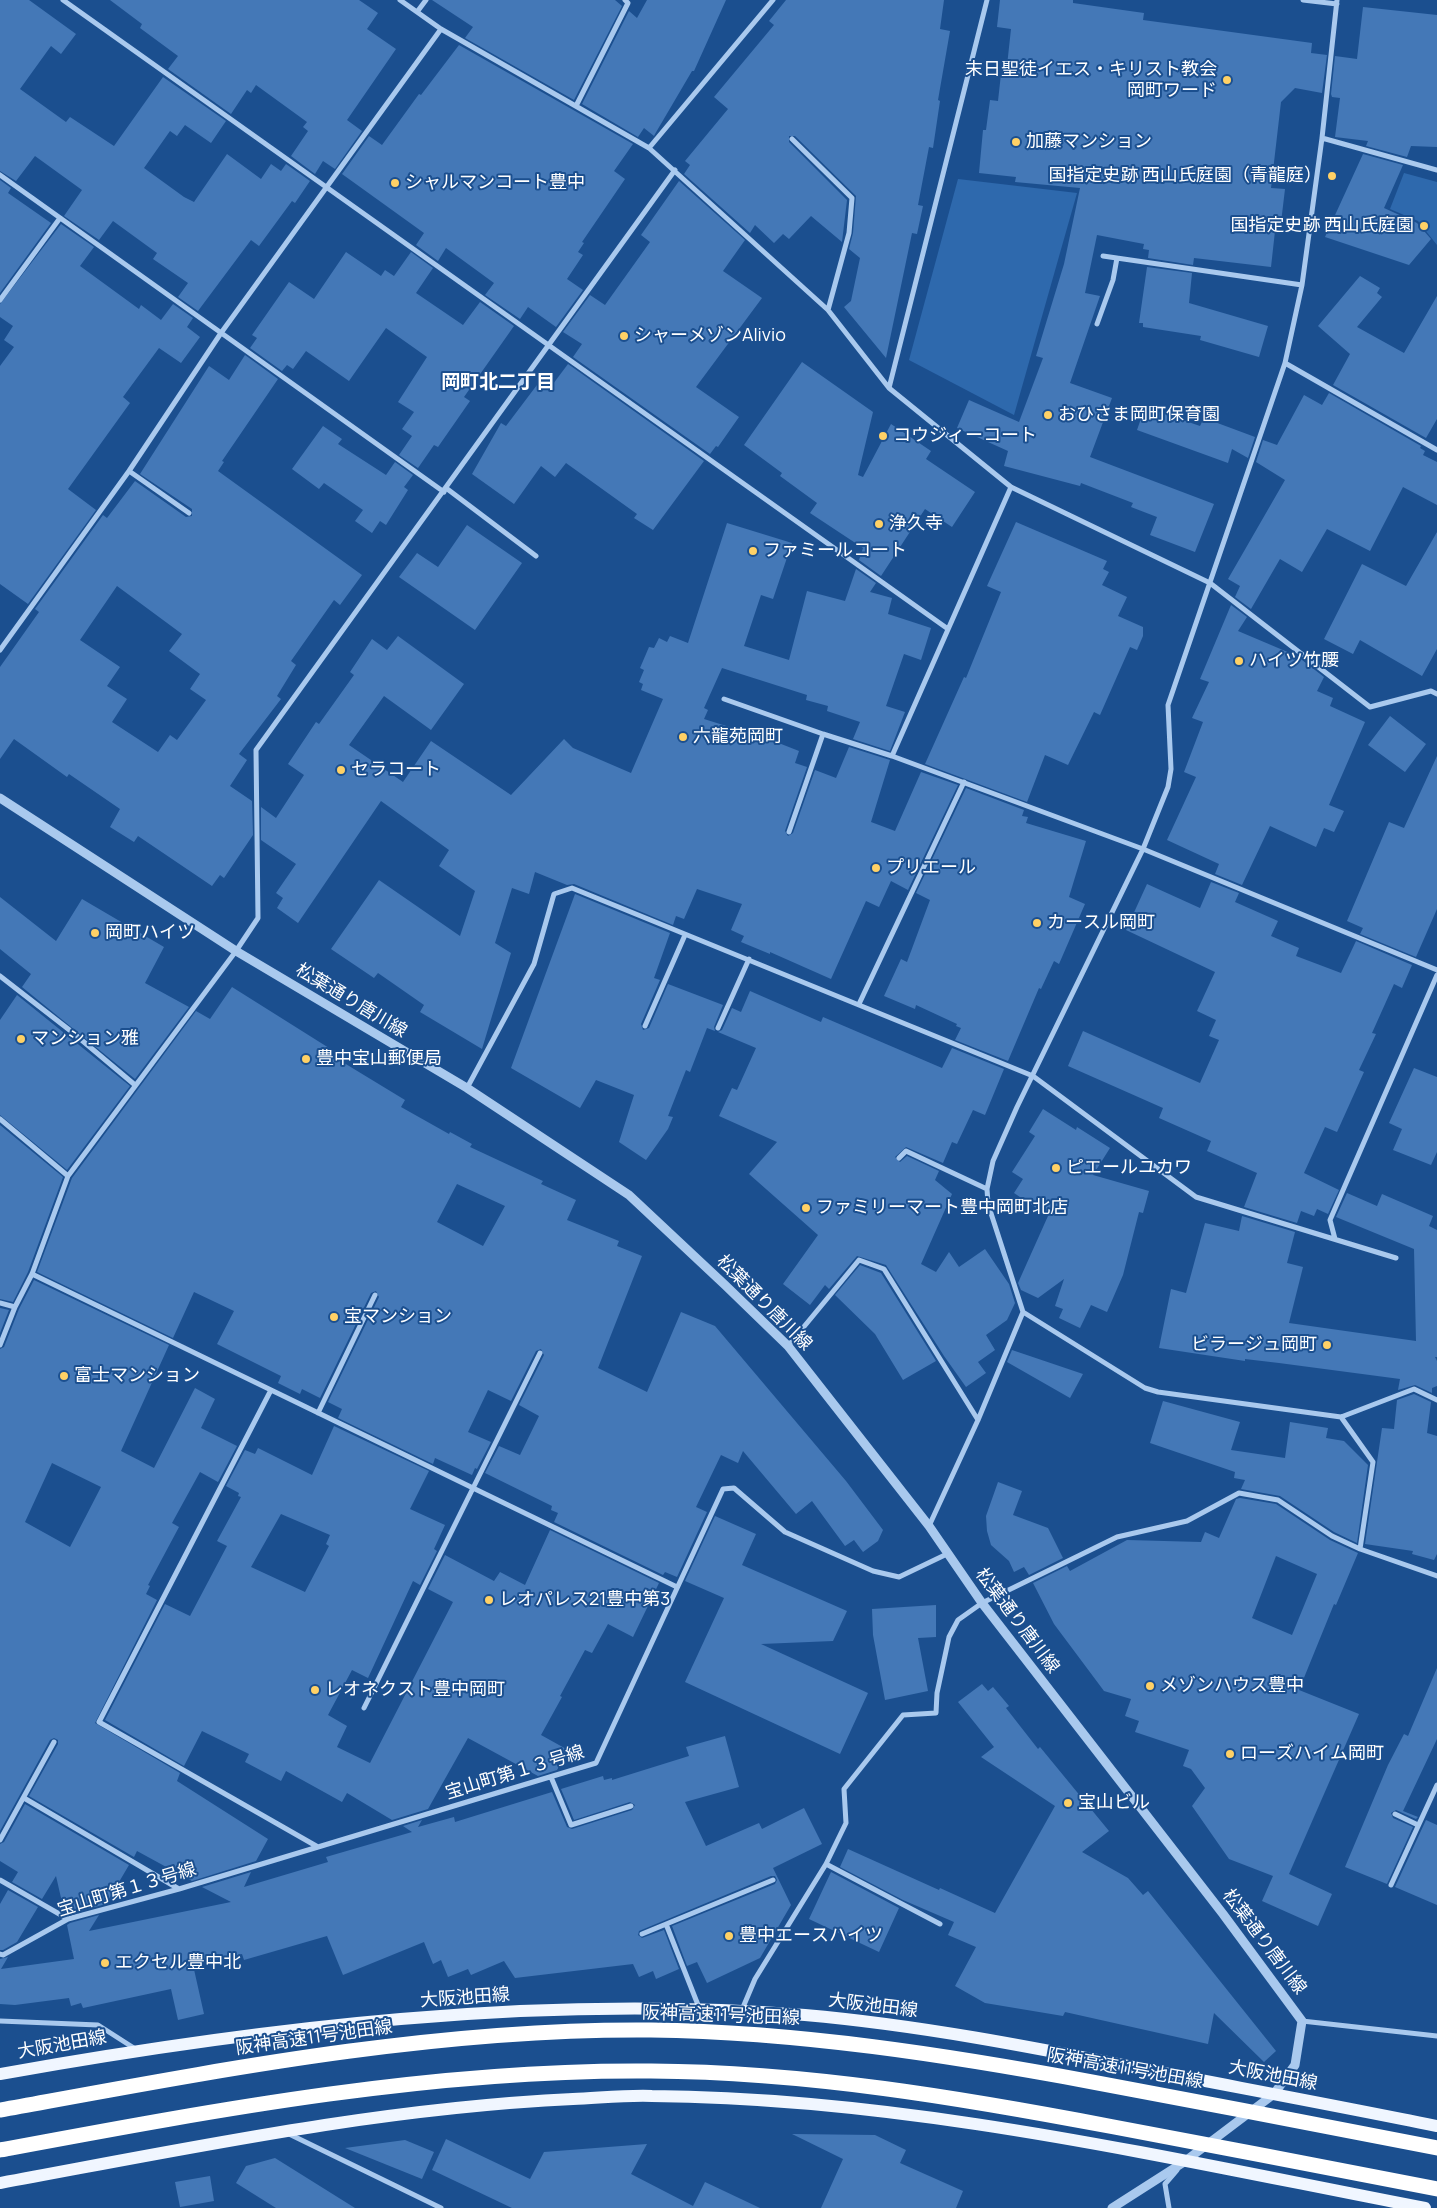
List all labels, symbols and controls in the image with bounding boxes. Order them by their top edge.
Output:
place label: 末日聖徒イエス・キリスト教会 岡町ワード [965,59,1217,102]
marker: 末日聖徒イエス・キリスト教会 岡町ワード [1221,74,1233,86]
place label: 加藤マンション [1026,131,1152,153]
marker: 加藤マンション [1010,136,1022,148]
place label: 国指定史跡 西山氏庭園（青龍庭） [1048,165,1322,187]
marker: 国指定史跡 西山氏庭園（青龍庭） [1326,170,1338,182]
place label: シャルマンコート豊中 [405,172,585,194]
marker: シャルマンコート豊中 [389,177,401,189]
place label: 国指定史跡 西山氏庭園 [1230,215,1414,237]
marker: 国指定史跡 西山氏庭園 [1418,220,1430,232]
place label: シャーメゾンAlivio [634,325,786,347]
marker: シャーメゾンAlivio [618,330,630,342]
district label: 岡町北二丁目 [441,372,555,394]
place label: おひさま岡町保育園 [1058,404,1220,426]
marker: おひさま岡町保育園 [1042,409,1054,421]
place label: コウジィーコート [893,425,1037,447]
marker: コウジィーコート [877,430,889,442]
place label: 浄久寺 [889,513,943,535]
marker: 浄久寺 [873,518,885,530]
place label: ファミールコート [763,540,907,562]
marker: ファミールコート [747,545,759,557]
place label: ハイツ竹腰 [1249,650,1339,672]
marker: ハイツ竹腰 [1233,655,1245,667]
place label: 六龍苑岡町 [693,726,783,748]
marker: 六龍苑岡町 [677,731,689,743]
place label: セラコート [351,759,441,781]
marker: セラコート [335,764,347,776]
place label: プリエール [886,857,976,879]
marker: プリエール [870,862,882,874]
place label: カースル岡町 [1047,912,1155,934]
marker: カースル岡町 [1031,917,1043,929]
place label: 岡町ハイツ [105,922,195,944]
marker: 岡町ハイツ [89,927,101,939]
street label: 松葉通り唐川線 [291,959,411,1043]
place label: マンション雅 [31,1028,139,1050]
marker: マンション雅 [15,1033,27,1045]
place label: 豊中宝山郵便局 [316,1048,442,1070]
marker: 豊中宝山郵便局 [300,1053,312,1065]
place label: ピエールユカワ [1066,1157,1192,1179]
marker: ピエールユカワ [1050,1162,1062,1174]
place label: ファミリーマート豊中岡町北店 [816,1197,1068,1219]
marker: ファミリーマート豊中岡町北店 [800,1202,812,1214]
street label: 松葉通り唐川線 [712,1251,816,1355]
place label: 宝マンション [344,1306,452,1328]
marker: 宝マンション [328,1311,340,1323]
place label: ビラージュ岡町 [1191,1334,1317,1356]
marker: ビラージュ岡町 [1321,1339,1333,1351]
place label: 富士マンション [74,1365,200,1387]
marker: 富士マンション [58,1370,70,1382]
street label: 松葉通り唐川線 [970,1564,1064,1678]
place label: レオパレス21豊中第3 [499,1589,670,1611]
marker: レオパレス21豊中第3 [483,1594,495,1606]
place label: メゾンハウス豊中 [1160,1675,1304,1697]
place label: レオネクスト豊中岡町 [325,1679,505,1701]
marker: メゾンハウス豊中 [1144,1680,1156,1692]
marker: レオネクスト豊中岡町 [309,1684,321,1696]
street label: 宝山町第１３号線 [443,1742,587,1804]
place label: ローズハイム岡町 [1240,1743,1384,1765]
marker: ローズハイム岡町 [1224,1748,1236,1760]
place label: 宝山ビル [1078,1792,1150,1814]
marker: 宝山ビル [1062,1797,1074,1809]
street label: 宝山町第１３号線 [55,1859,199,1921]
street label: 松葉通り唐川線 [1217,1885,1311,1999]
place label: 豊中エースハイツ [739,1925,883,1947]
marker: 豊中エースハイツ [723,1930,735,1942]
place label: エクセル豊中北 [115,1952,241,1974]
marker: エクセル豊中北 [99,1957,111,1969]
street label: 大阪池田線 [419,1984,511,2012]
street label: 大阪池田線 [827,1990,919,2022]
street label: 阪神高速11号池田線 [642,2002,800,2030]
street label: 阪神高速11号池田線 [234,2016,394,2060]
street label: 大阪池田線 [16,2027,108,2063]
street label: 阪神高速11号池田線 [1045,2045,1205,2093]
street label: 大阪池田線 [1227,2057,1319,2095]

